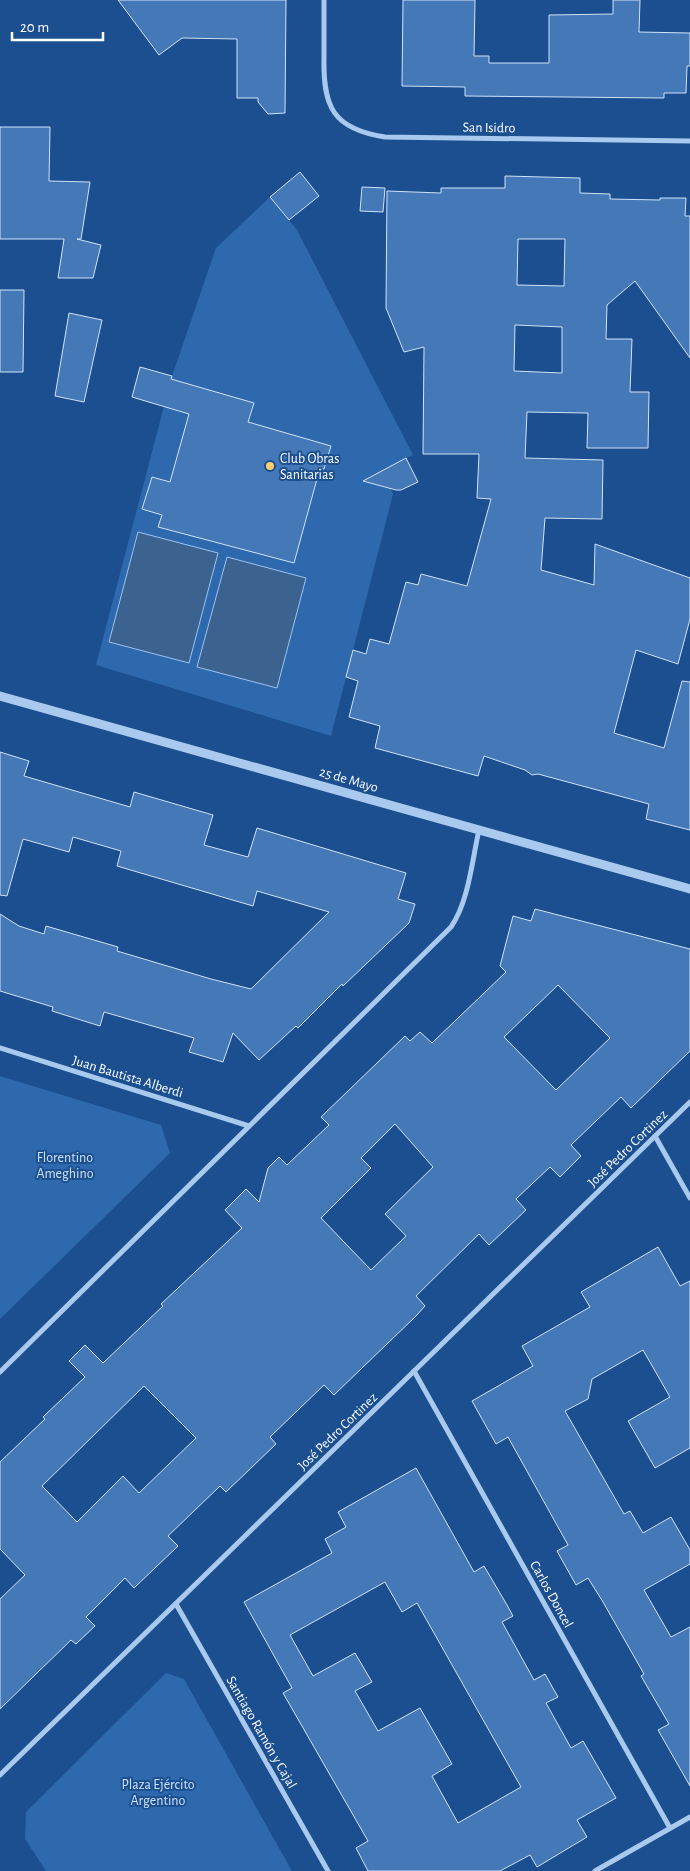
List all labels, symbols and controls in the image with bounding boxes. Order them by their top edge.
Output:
scale bar [12,10,104,42]
text: 20 m [20,20,49,35]
street label: San Isidro [462,121,516,135]
place label: Club Obras Sanitarias [280,452,339,482]
marker: Club Obras Sanitarias [264,460,276,472]
street label: 25 de Mayo [318,765,380,795]
street label: Juan Bautista Alberdi [71,1053,185,1100]
street label: José Pedro Cortinez [585,1107,670,1190]
park label: Florentino Ameghino [36,1151,94,1181]
street label: José Pedro Cortinez [295,1390,380,1473]
street label: Carlos Doncel [527,1559,575,1630]
street label: Santiago Ramón y Cajal [223,1674,299,1791]
park label: Plaza Ejército Argentino [121,1778,195,1808]

